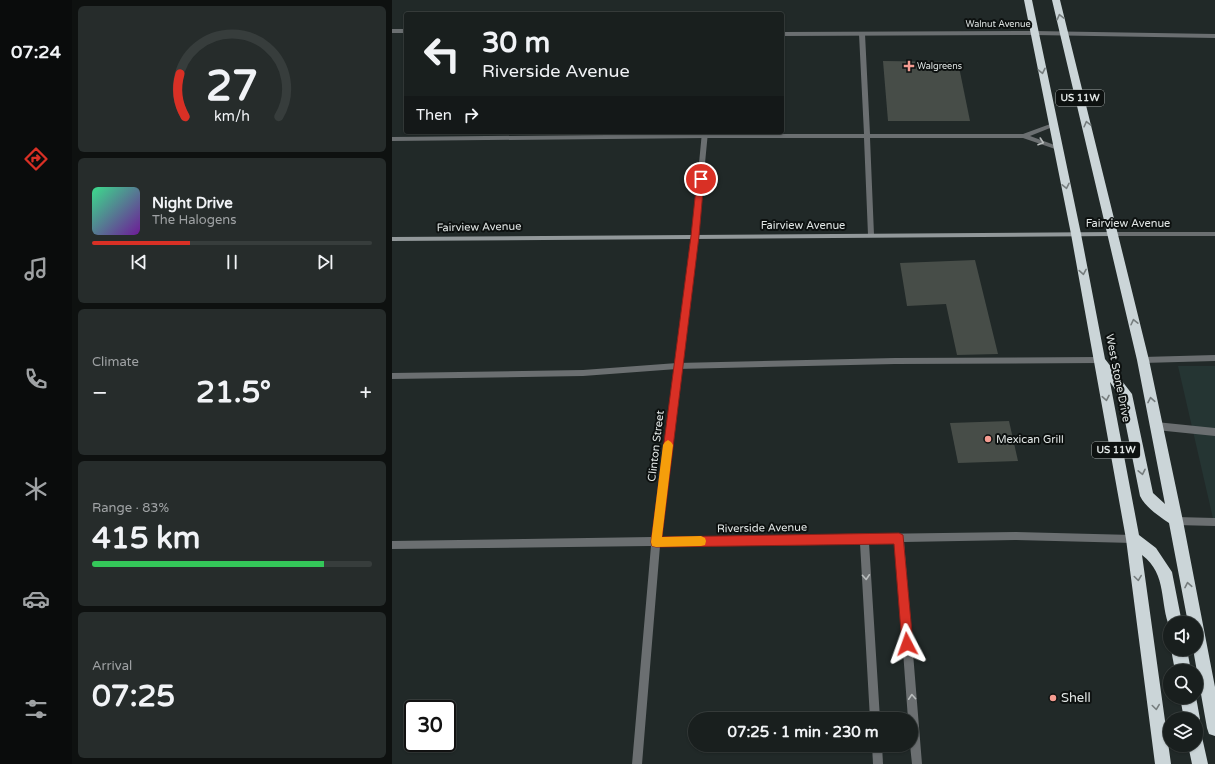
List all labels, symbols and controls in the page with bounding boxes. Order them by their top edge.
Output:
one-way arrow [1057,14,1065,20]
street label: Walnut Avenue [966,19,1030,30]
text: 30 m [482,26,550,60]
icon: left [416,28,468,80]
text: 07:24 [11,41,61,63]
text: Riverside Avenue [482,60,630,82]
marker: Walgreens [904,61,914,71]
place label: Walgreens [917,61,962,72]
text: 27 [206,62,258,112]
one-way arrow [1037,68,1046,74]
road number: US 11W [1056,90,1104,106]
icon: right [460,104,482,126]
text: Then [416,106,452,124]
text: km/h [214,107,250,124]
one-way arrow [1083,121,1091,127]
one-way arrow [1038,137,1045,146]
icon: directions [22,145,50,173]
pin [684,162,718,196]
icon: arrive [690,168,712,190]
one-way arrow [1062,183,1070,189]
text: Night Drive [152,194,233,212]
text: The Halogens [152,212,236,228]
street label: Fairview Avenue [1086,217,1170,230]
street label: Fairview Avenue [761,219,845,232]
street label: Fairview Avenue [437,220,521,234]
icon: previous [128,251,150,273]
icon: pause [221,251,243,273]
icon: next [314,251,336,273]
icon: music [22,255,50,283]
one-way arrow [1079,269,1087,275]
one-way arrow [1130,319,1139,326]
street label: West Stone Drive [1103,333,1133,423]
text: Climate [92,354,139,370]
icon: phone [22,365,50,393]
text: 21.5° [196,374,271,411]
text: − [92,380,108,406]
text: + [360,380,372,406]
one-way arrow [1102,395,1110,401]
one-way arrow [1147,397,1156,404]
street label: Clinton Street [645,410,667,482]
place label: Mexican Grill [996,433,1064,446]
marker: Mexican Grill [983,434,993,444]
road number: US 11W [1092,442,1140,458]
one-way arrow [1137,469,1145,475]
icon: climate [22,475,50,503]
text: Range · 83% [92,500,169,516]
text: 415 km [92,520,200,557]
street label: Riverside Avenue [717,521,807,535]
one-way arrow [862,574,871,580]
one-way arrow [1133,575,1142,581]
one-way arrow [1184,582,1193,588]
icon: car [22,585,50,613]
map controls [1163,616,1203,752]
button: sound [1163,616,1203,656]
position arrow [886,623,928,665]
text: Arrival [92,658,132,674]
button: search [1163,664,1203,704]
text: 07:25 [92,678,175,715]
place label: Shell [1061,690,1091,706]
marker: Shell [1048,693,1058,703]
one-way arrow [907,694,916,700]
icon: filters [22,695,50,723]
speed limit sign: 30 [404,700,456,752]
one-way arrow [1151,704,1160,710]
button: layers [1163,712,1203,752]
text: 07:25 · 1 min · 230 m [728,723,878,741]

